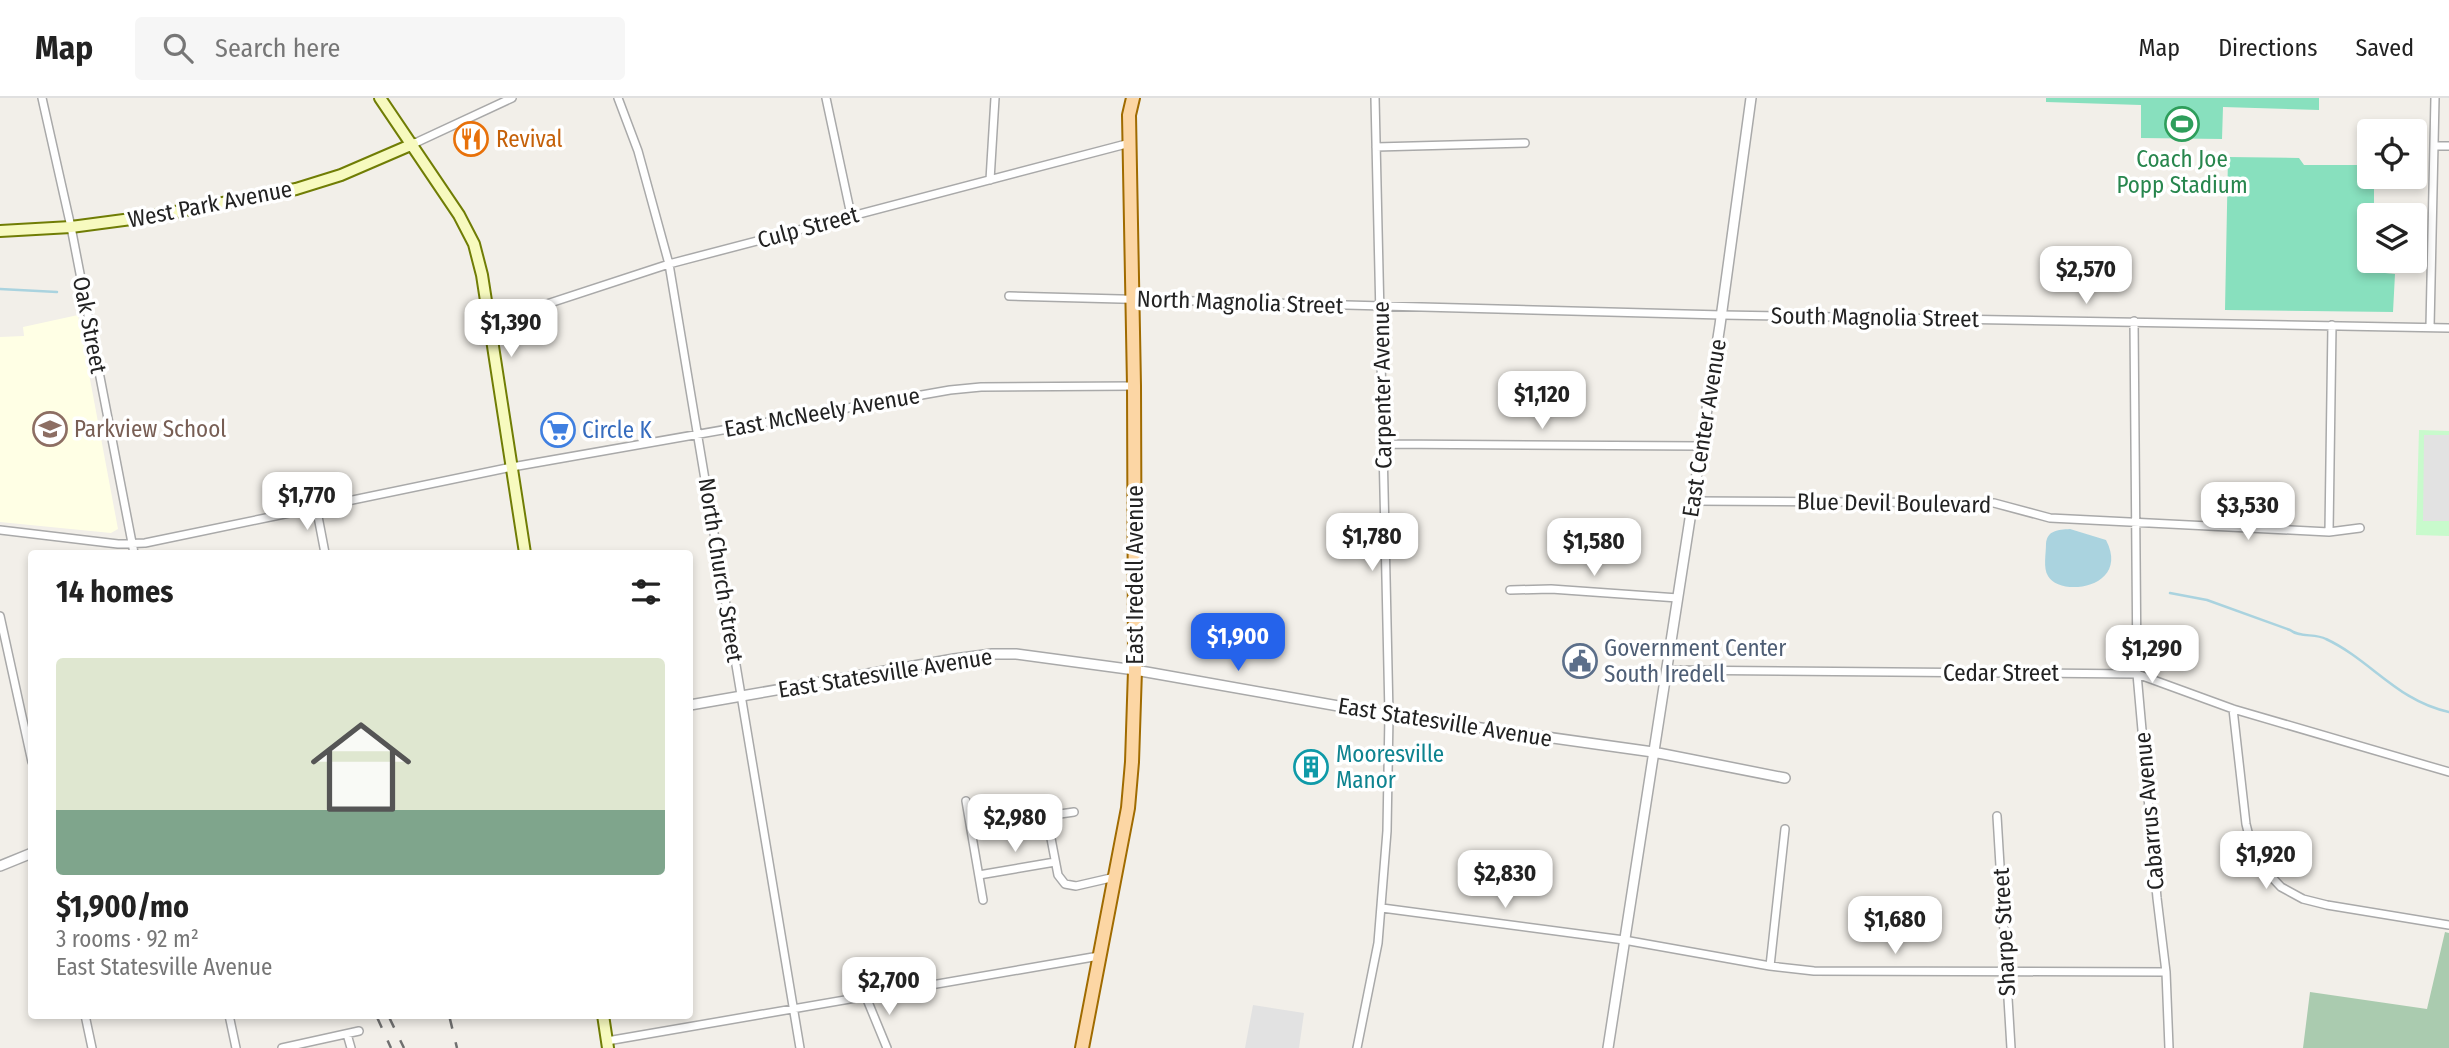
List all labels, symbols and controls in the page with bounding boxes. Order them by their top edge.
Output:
search box [135,17,625,80]
text: Map [35,28,93,68]
icon: search [159,29,197,67]
text: Search here [215,33,340,64]
text: Map [2139,34,2180,62]
text: Directions [2218,34,2317,62]
text: Saved [2355,34,2414,62]
sports icon: Coach Joe Popp Stadium [2163,105,2201,143]
map controls [2357,119,2427,273]
button: locate [2357,119,2427,189]
restaurant icon: Revival [452,120,490,158]
place label: Revival [496,125,563,153]
place label: Coach Joe Popp Stadium [2116,145,2248,199]
street label: West Park Avenue [126,174,294,234]
street label: Culp Street [754,200,862,254]
button: layers [2357,203,2427,273]
pin: $2,570 [2029,246,2143,306]
text: $2,570 [2056,255,2116,283]
street label: Oak Street [67,274,113,376]
street label: North Magnolia Street [1136,284,1344,320]
pin: $1,390 [454,300,568,359]
street label: Carpenter Avenue [1367,301,1397,469]
street label: South Magnolia Street [1771,301,1980,333]
text: $1,390 [480,308,542,336]
street label: East Center Avenue [1676,337,1732,519]
pin: $1,120 [1485,372,1599,431]
text: $1,120 [1514,380,1570,408]
street label: East McNeely Avenue [722,381,922,443]
school or university icon: Parkview School [31,410,69,448]
supermarket icon: Circle K [539,411,577,449]
place label: Parkview School [74,415,226,443]
place label: Circle K [582,416,652,444]
pin: $1,770 [250,472,364,532]
street label: North Church Street [693,476,749,665]
text: $1,770 [278,481,336,509]
pin: $3,530 [2191,482,2305,542]
street label: East Iredell Avenue [1121,485,1149,665]
street label: Blue Devil Boulevard [1797,487,1991,519]
text: $3,530 [2217,491,2279,519]
pin: $1,780 [1315,514,1429,573]
pin: $1,580 [1537,518,1651,578]
text: $1,780 [1342,522,1402,550]
text: $1,580 [1563,527,1625,555]
icon: filters [627,573,665,611]
text: 14 homes [56,574,173,610]
pin: $1,900 [1181,614,1295,673]
text: $1,900 [1207,622,1269,650]
pin: $1,290 [2095,626,2209,685]
place label: Government Center South Iredell [1604,634,1786,688]
text: $1,290 [2122,634,2182,662]
street label: East Statesville Avenue [776,642,994,704]
public building icon: Government Center South Iredell [1561,642,1599,680]
street label: Cedar Street [1943,659,2060,687]
street label: East Statesville Avenue [1336,691,1554,753]
icon: home [298,704,424,830]
street label: Cabarrus Avenue [2128,731,2170,891]
place label: Mooresville Manor [1336,740,1444,794]
building icon: Mooresville Manor [1292,748,1330,786]
pin: $2,980 [958,794,1072,854]
text: $2,980 [983,803,1047,831]
pin: $1,920 [2209,832,2323,891]
text: $1,920 [2236,840,2296,868]
pin: $2,830 [1448,850,1562,910]
text: $2,830 [1474,859,1536,887]
street label: Sharpe Street [1987,867,2021,997]
text: $1,900/mo [56,889,189,925]
pin: $1,680 [1838,896,1952,956]
text: $1,680 [1864,905,1926,933]
text: 3 rooms · 92 m² [56,925,199,953]
text: East Statesville Avenue [56,953,272,981]
pin: $2,700 [832,958,946,1017]
text: $2,700 [858,966,920,994]

